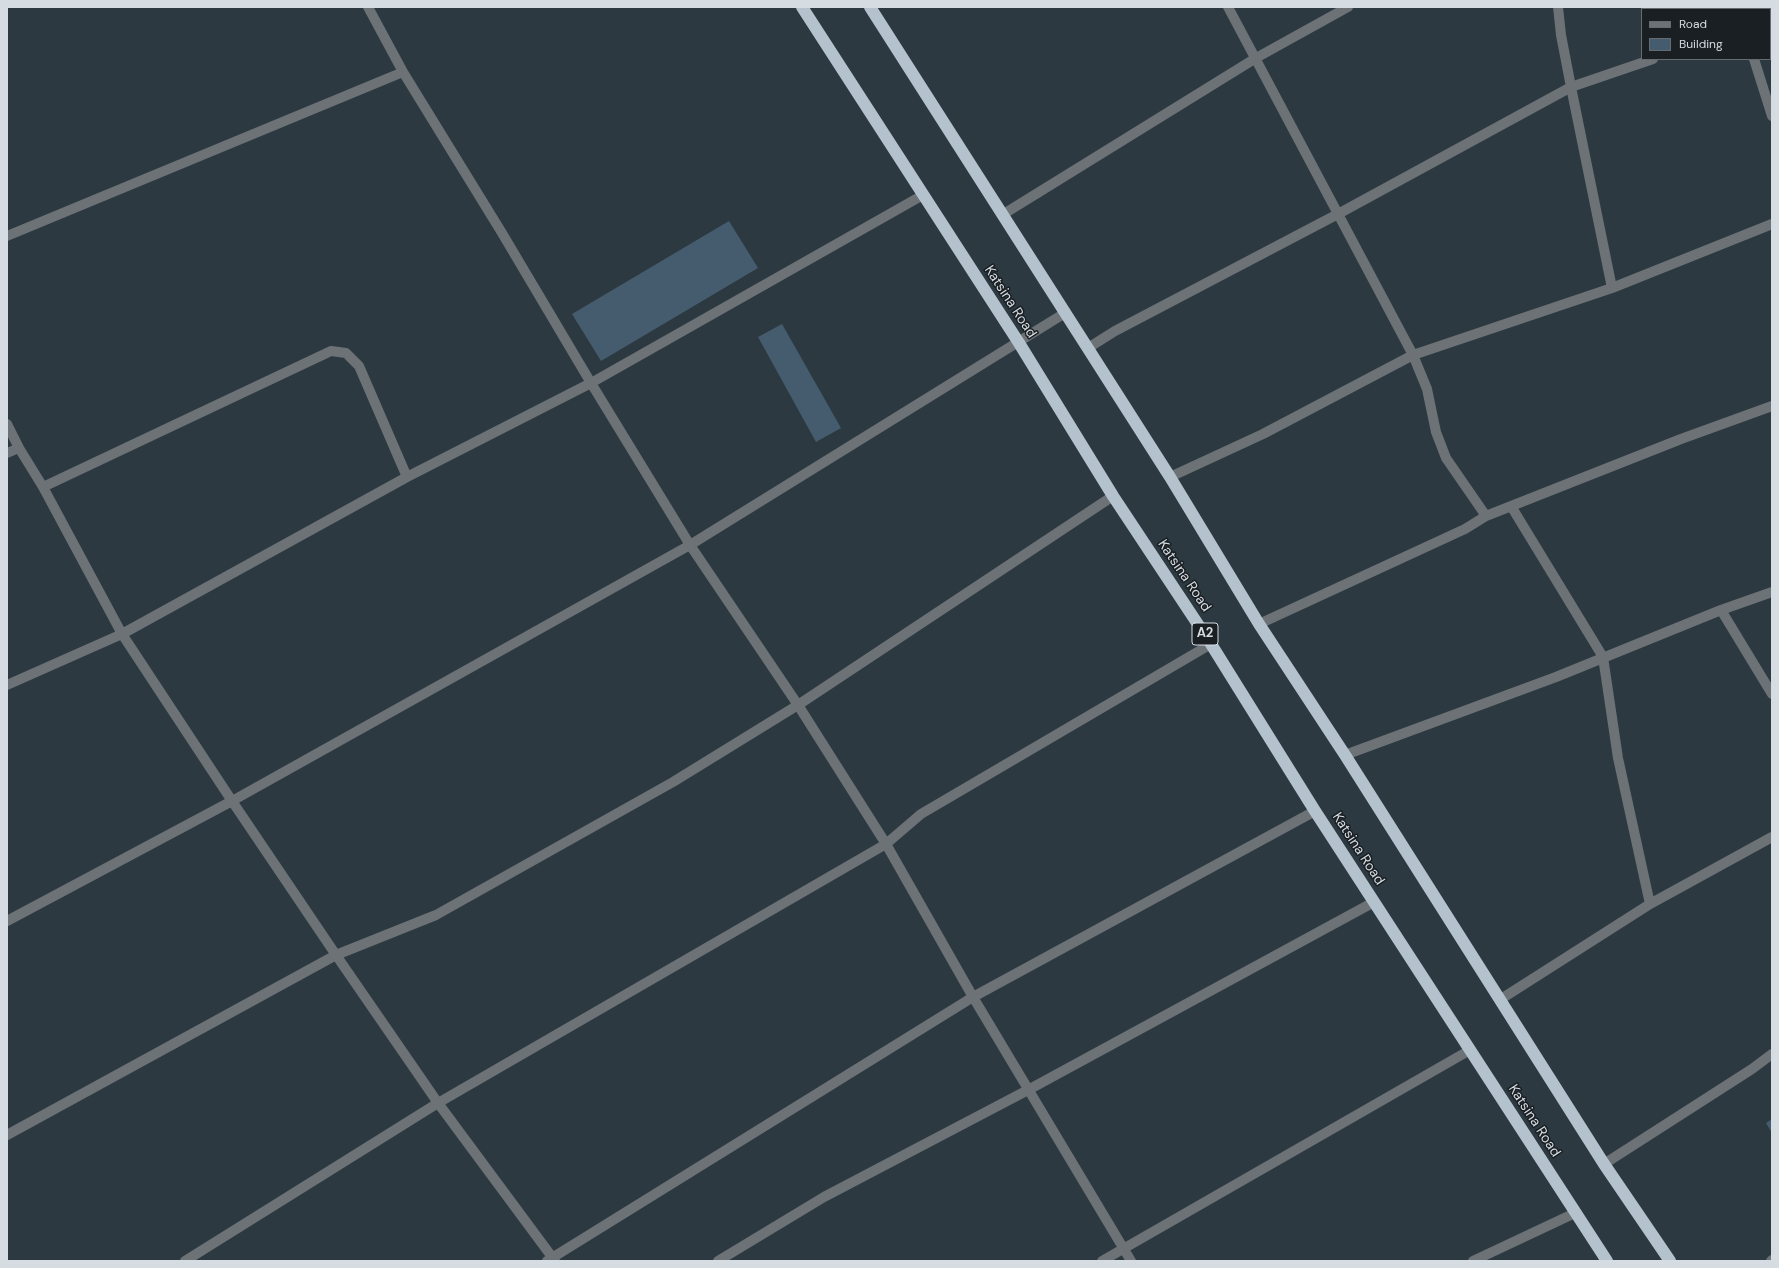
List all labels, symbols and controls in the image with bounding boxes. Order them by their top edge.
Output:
legend [1641,8,1771,60]
text: Road [1679,16,1707,32]
text: Building [1679,36,1723,52]
street label: Katsina Road [980,263,1040,341]
street label: Katsina Road [1154,537,1214,615]
road number: A2 [1192,623,1218,645]
street label: Katsina Road [1328,810,1388,888]
street label: Katsina Road [1504,1082,1564,1160]

